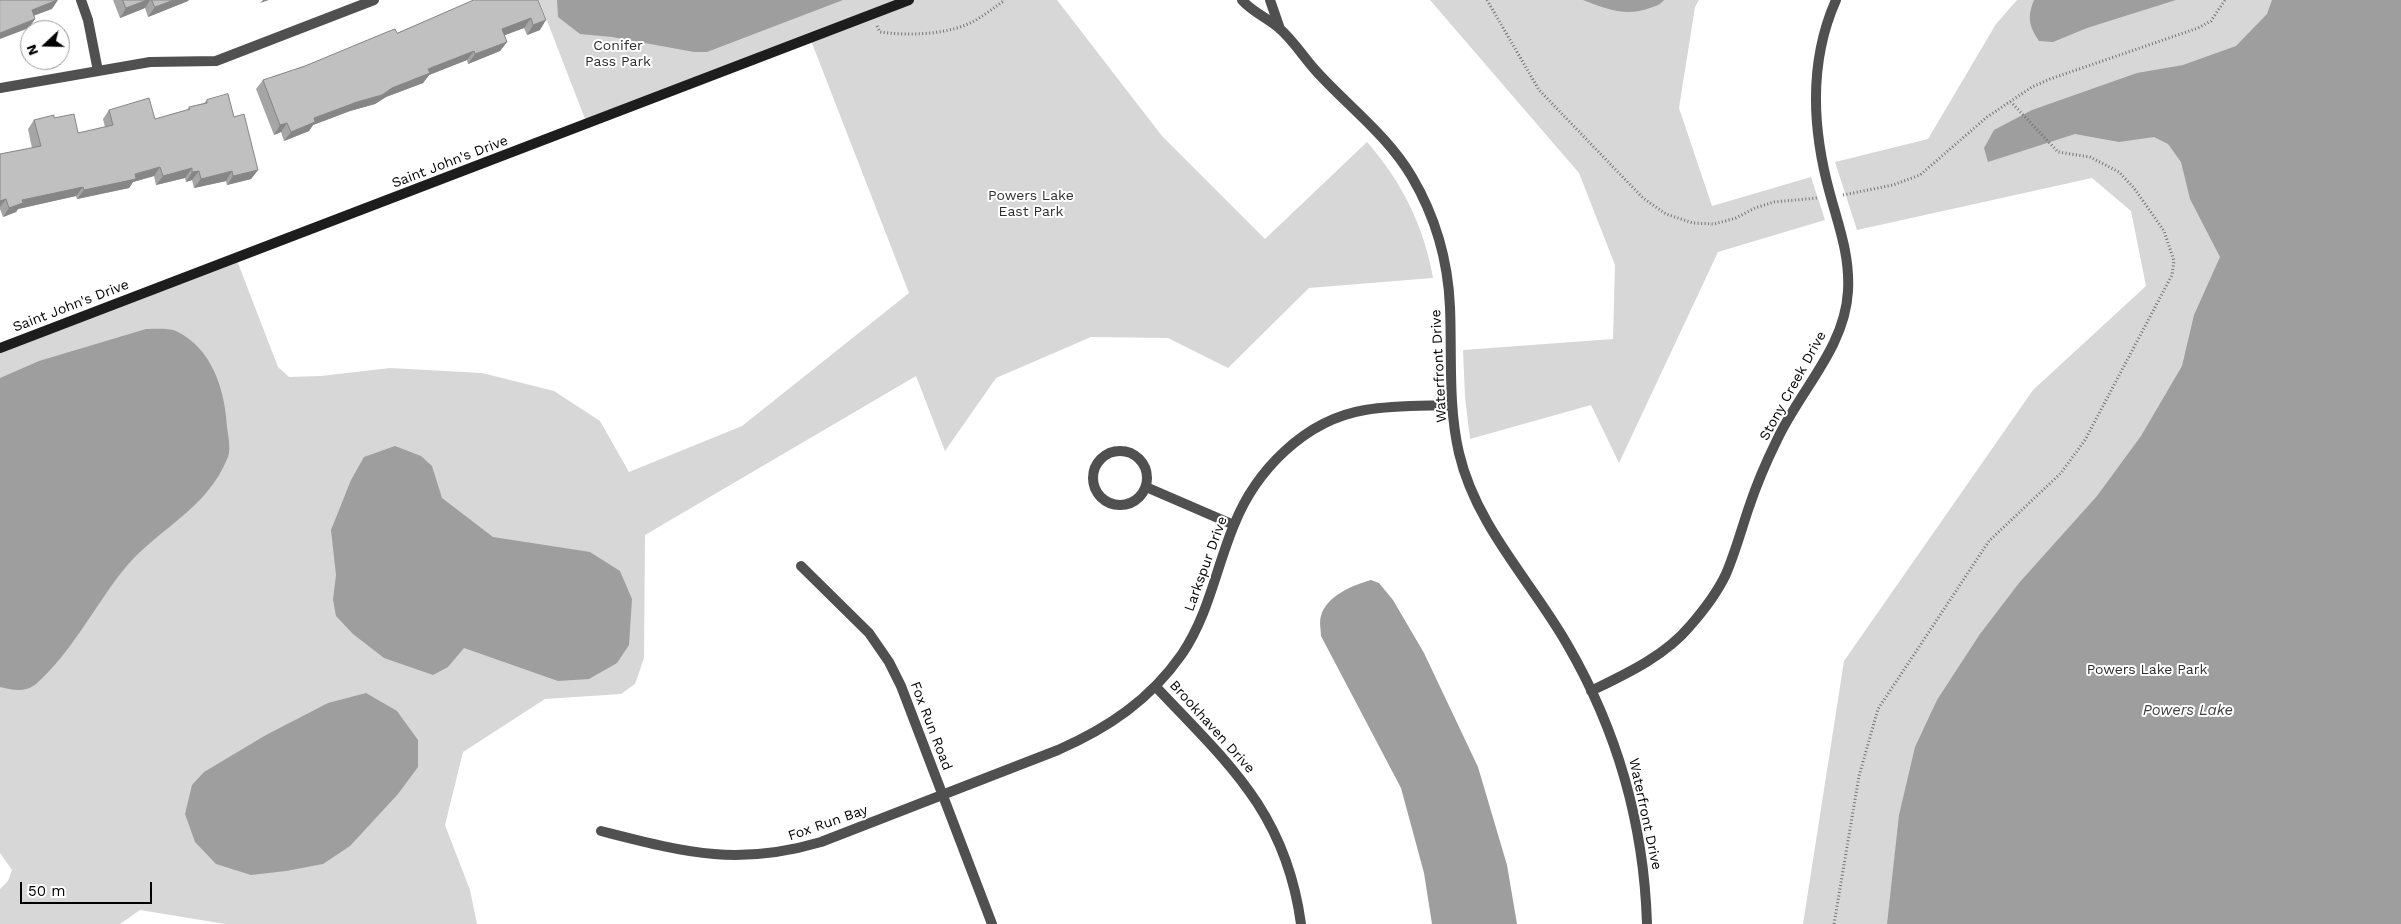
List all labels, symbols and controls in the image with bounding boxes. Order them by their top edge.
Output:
north arrow [20,20,70,70]
park label: Conifer Pass Park [585,38,651,70]
text: N [23,42,41,58]
street label: Saint John's Drive [390,132,510,192]
park label: Powers Lake East Park [988,188,1074,220]
street label: Saint John's Drive [11,276,131,336]
street label: Waterfront Drive [1428,309,1450,423]
street label: Stony Creek Drive [1756,328,1830,444]
street label: Larkspur Drive [1181,514,1231,614]
park label: Powers Lake Park [2087,662,2207,678]
street label: Brookhaven Drive [1166,677,1258,777]
street label: Fox Run Road [906,679,956,773]
water label: Powers Lake [2143,702,2233,720]
street label: Waterfront Drive [1625,757,1665,871]
street label: Fox Run Bay [786,802,870,844]
scale bar [22,872,155,904]
text: 50 m [28,882,65,900]

